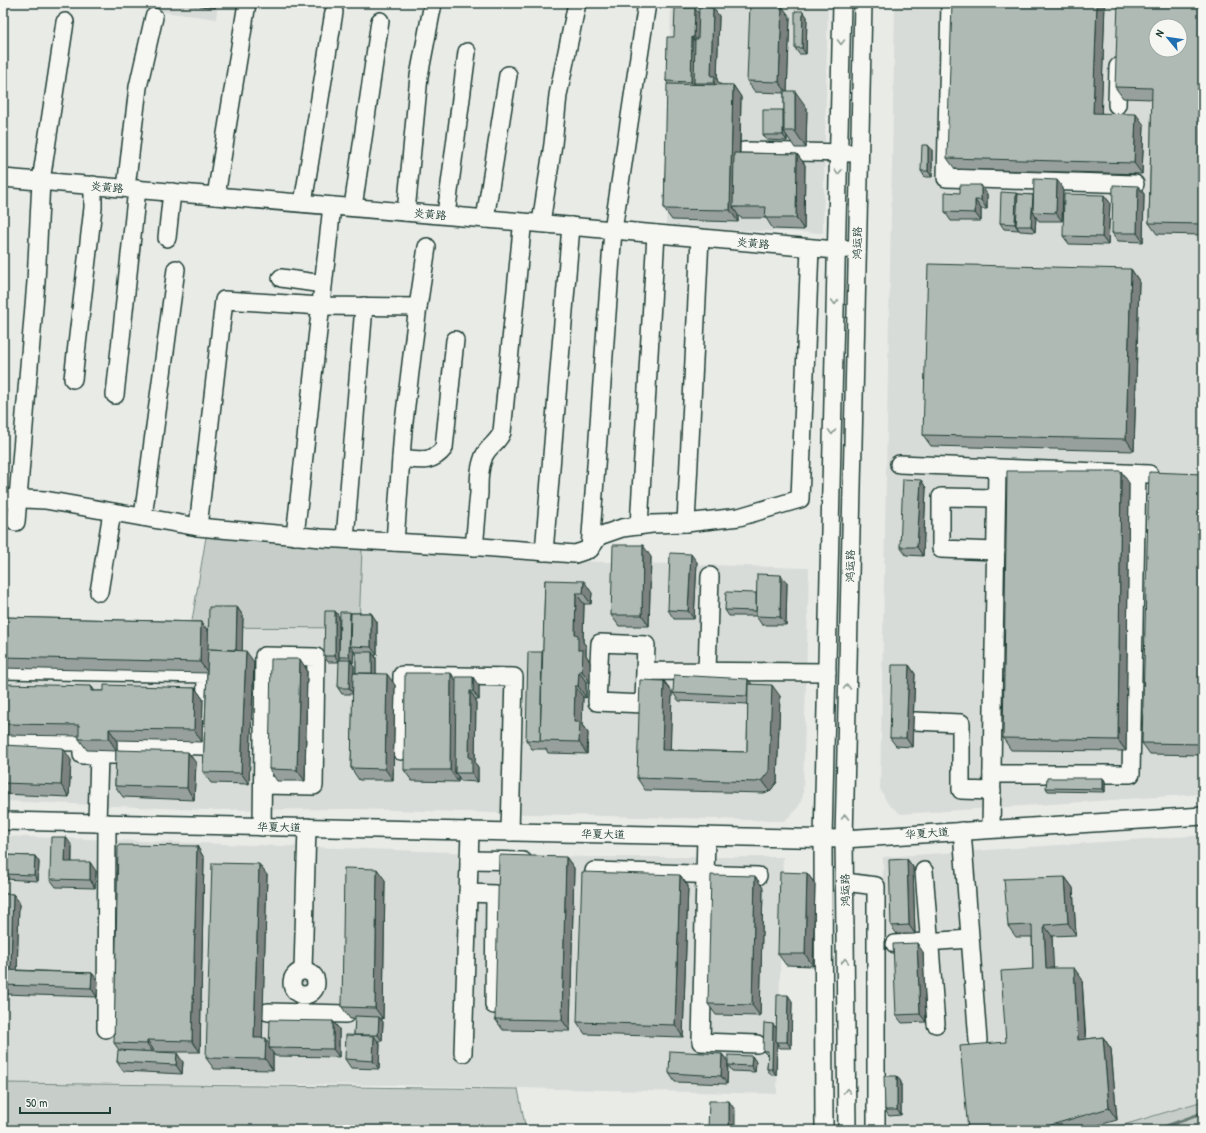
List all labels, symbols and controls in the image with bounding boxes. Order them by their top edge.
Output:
north arrow [1148,18,1188,58]
text: N [1152,27,1167,39]
one-way arrow [837,39,845,45]
one-way arrow [834,169,842,175]
street label: 炎黄路 [90,179,124,195]
street label: 炎黄路 [413,206,447,222]
street label: 鸿运路 [850,226,864,260]
street label: 炎黄路 [736,235,770,251]
one-way arrow [831,299,839,305]
one-way arrow [828,429,836,435]
street label: 鸿运路 [843,549,857,583]
one-way arrow [843,684,851,690]
one-way arrow [840,814,849,820]
street label: 华夏大道 [257,820,301,834]
street label: 华夏大道 [905,824,949,842]
street label: 华夏大道 [581,827,625,841]
street label: 鸿运路 [838,873,852,907]
one-way arrow [841,958,849,964]
one-way arrow [843,1088,851,1094]
scale bar [20,1089,110,1115]
text: 50 m [26,1094,47,1111]

